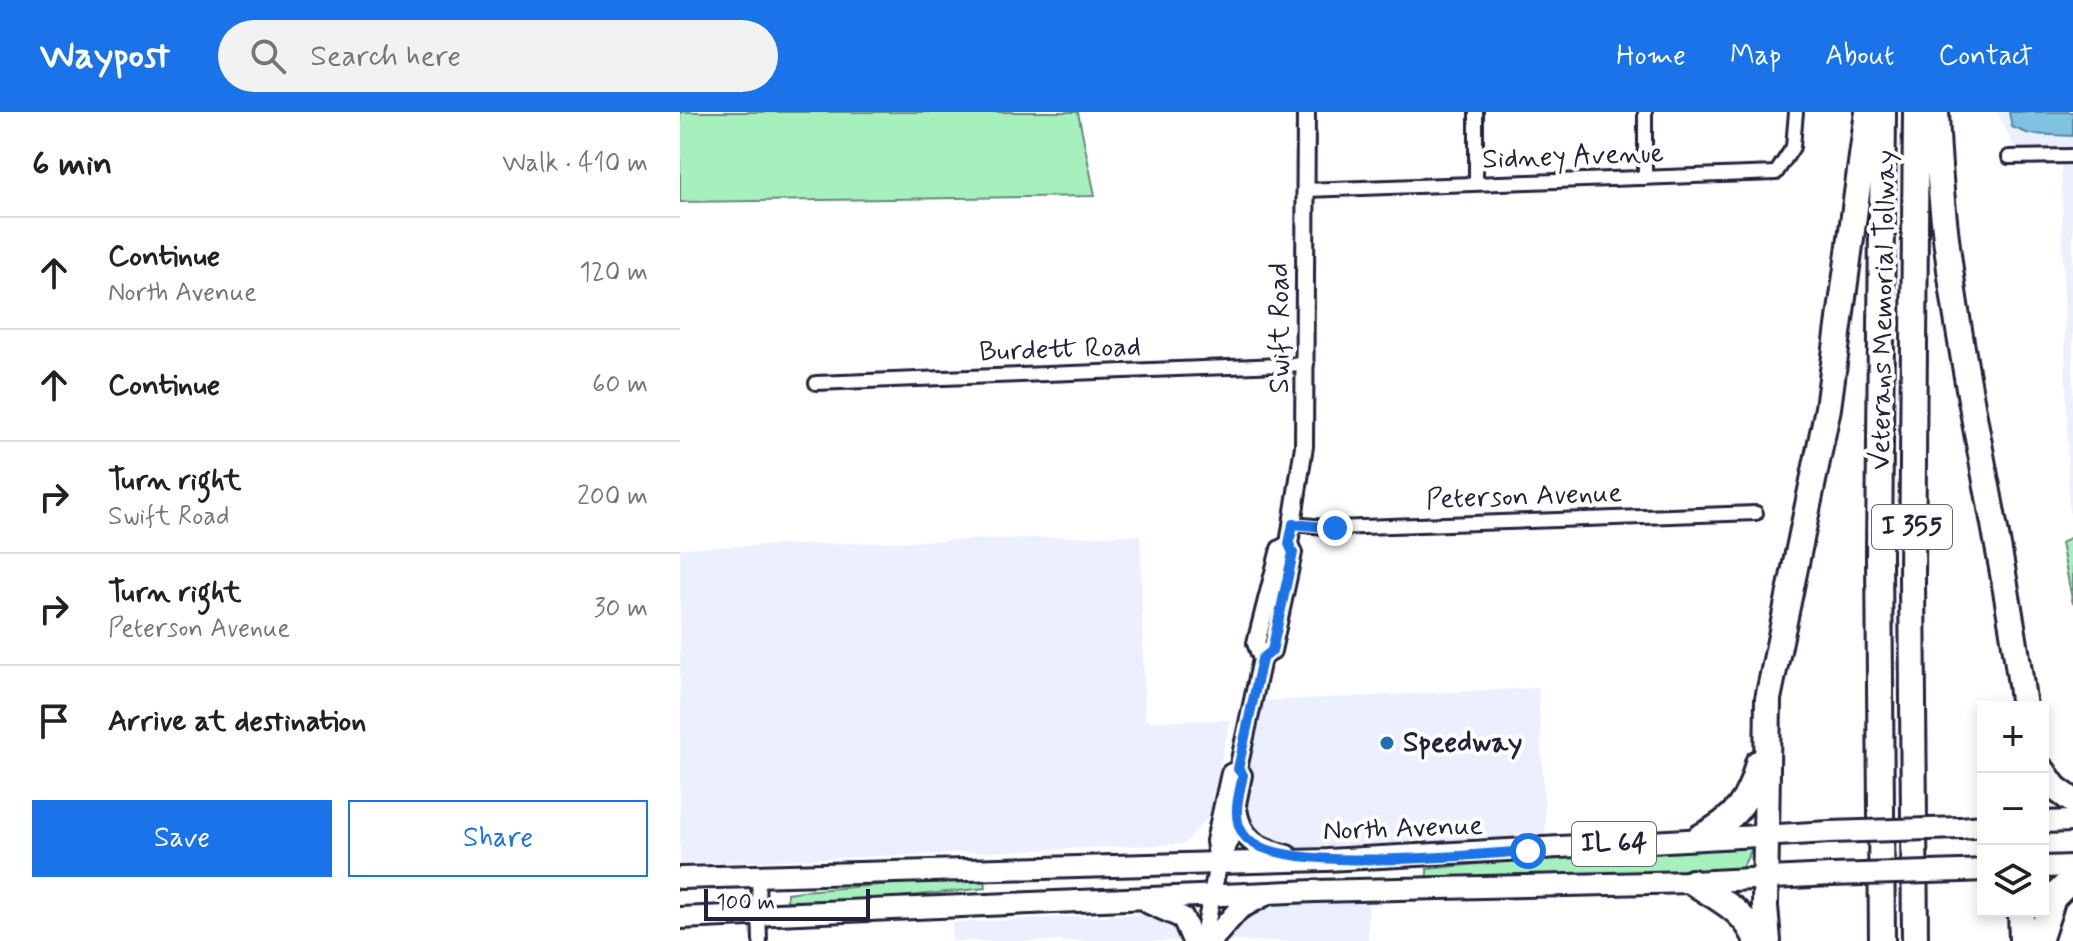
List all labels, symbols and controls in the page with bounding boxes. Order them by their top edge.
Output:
search box [218,20,778,92]
text: Waypost [40,32,170,81]
icon: search [246,34,290,78]
text: Search here [310,37,461,76]
text: Home [1616,38,1686,75]
text: Map [1730,38,1781,75]
text: About [1825,38,1894,75]
text: Contact [1938,38,2033,75]
street label: Sidney Avenue [1482,135,1664,179]
text: 6 min [32,142,112,187]
text: Walk · 410 m [502,147,648,181]
street label: Veterans Memorial Tollway [1863,150,1905,470]
text: Continue [108,237,220,276]
icon: ahead [32,251,76,295]
text: 120 m [579,256,648,290]
street label: Swift Road [1262,263,1299,393]
text: North Avenue [108,276,257,310]
street label: Burdett Road [978,329,1142,371]
icon: ahead [32,363,76,407]
text: Continue [108,366,220,405]
text: 60 m [592,368,648,402]
text: Turn right [108,461,241,500]
icon: right [32,475,76,519]
street label: Peterson Avenue [1425,475,1623,519]
text: 200 m [577,480,648,514]
text: Swift Road [108,500,230,534]
road number: I 355 [1872,505,1952,549]
route end [1317,510,1353,546]
text: Turn right [108,573,241,612]
icon: right [32,587,76,631]
text: 30 m [594,592,648,626]
text: Peterson Avenue [108,612,290,646]
icon: arrive [32,699,76,743]
map controls [1977,701,2049,917]
button: + [1977,701,2049,773]
text: Arrive at destination [108,702,366,741]
place label: Speedway [1403,725,1522,762]
marker: Speedway [1378,734,1396,752]
button: − [1977,773,2049,845]
button: Save [32,800,332,877]
button: Share [348,800,648,877]
street label: North Avenue [1322,808,1484,850]
road number: IL 64 [1572,822,1656,866]
route start [1510,833,1546,869]
button: layers [1977,845,2049,917]
scale bar [704,885,870,921]
text: 100 m [716,889,775,917]

